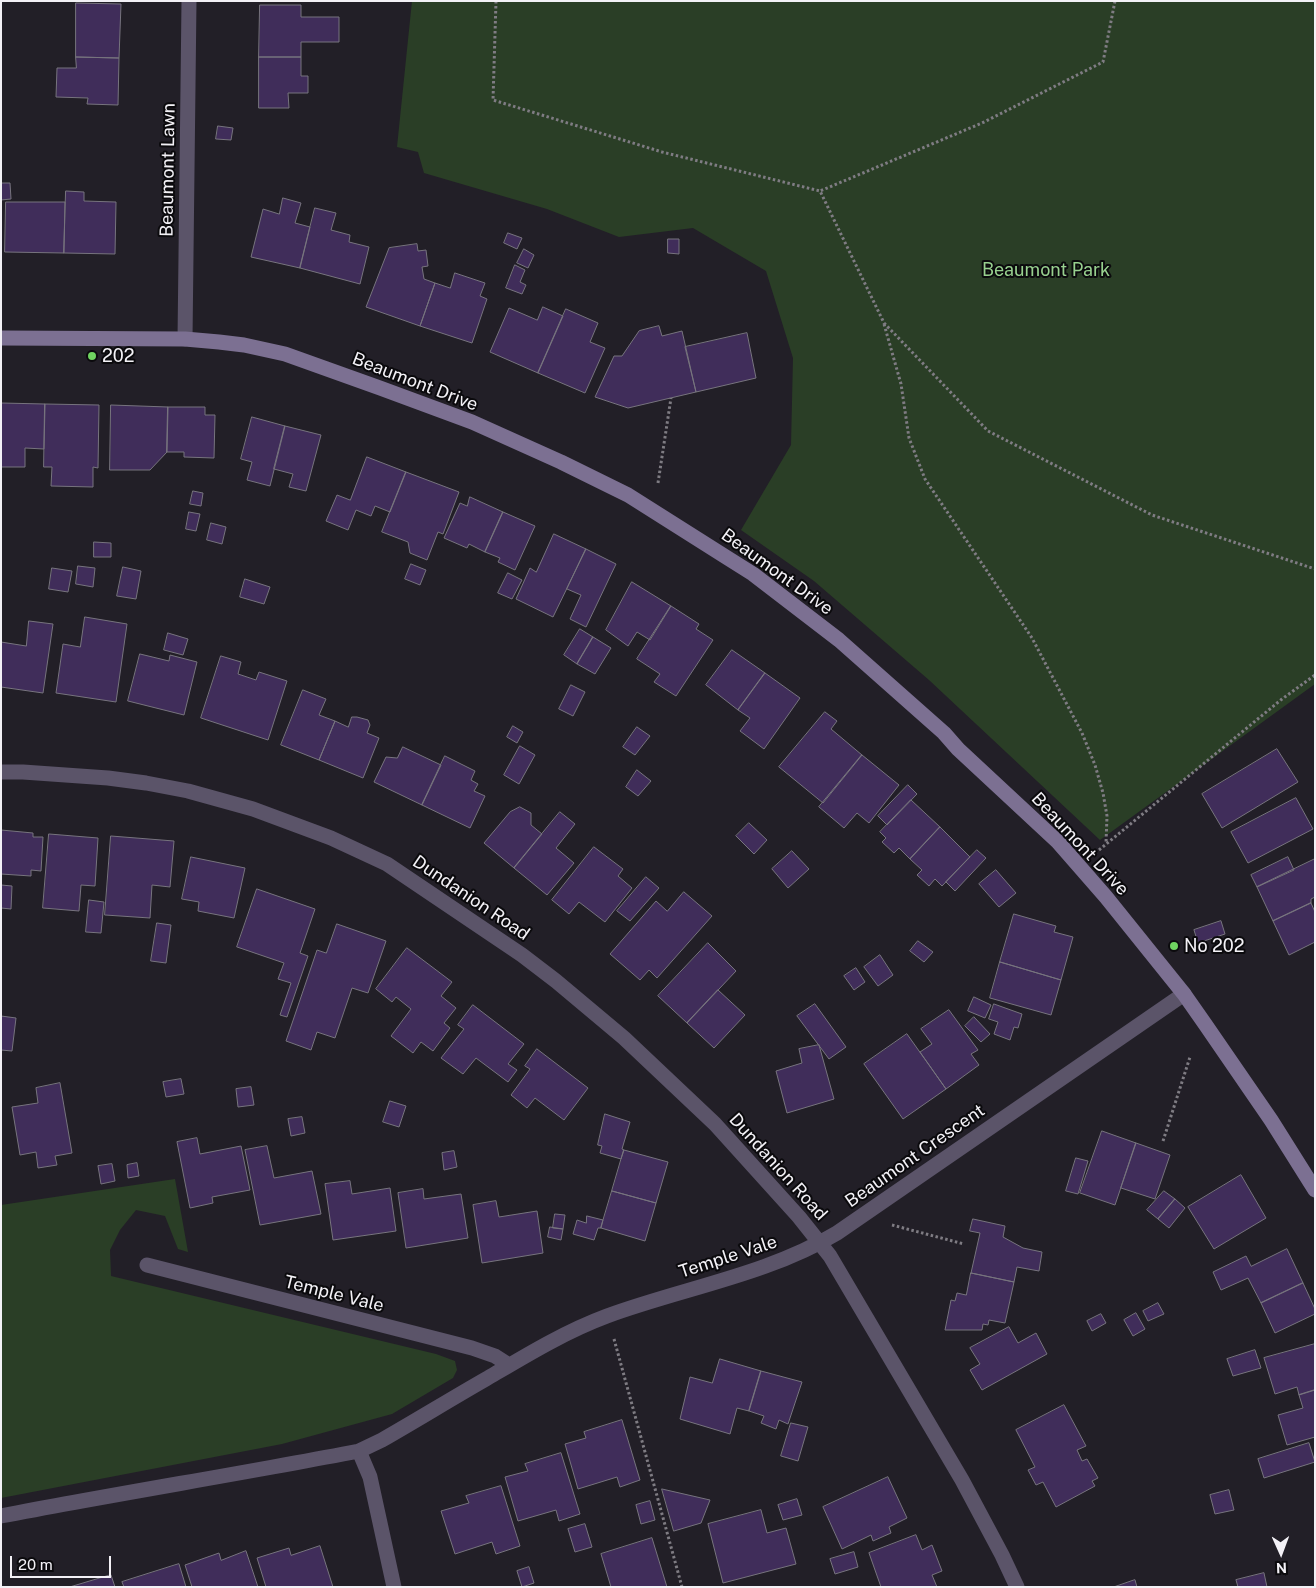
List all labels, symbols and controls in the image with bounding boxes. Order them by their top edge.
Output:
street label: Beaumont Lawn [156,103,180,237]
park label: Beaumont Park [982,259,1110,281]
place label: 202 [102,345,134,367]
street label: Beaumont Drive [349,348,481,416]
marker: 202 [86,350,98,362]
street label: Beaumont Drive [717,524,837,620]
street label: Beaumont Drive [1027,788,1133,900]
street label: Dundanion Road [408,851,534,945]
place label: No 202 [1184,935,1244,957]
marker: No 202 [1168,940,1180,952]
street label: Beaumont Crescent [841,1100,989,1212]
street label: Dundanion Road [724,1109,832,1225]
street label: Temple Vale [676,1231,780,1283]
street label: Temple Vale [282,1271,386,1317]
north arrow [1256,1528,1306,1578]
scale bar [12,1546,114,1578]
text: 20 m [18,1556,53,1573]
text: N [1276,1560,1287,1576]

